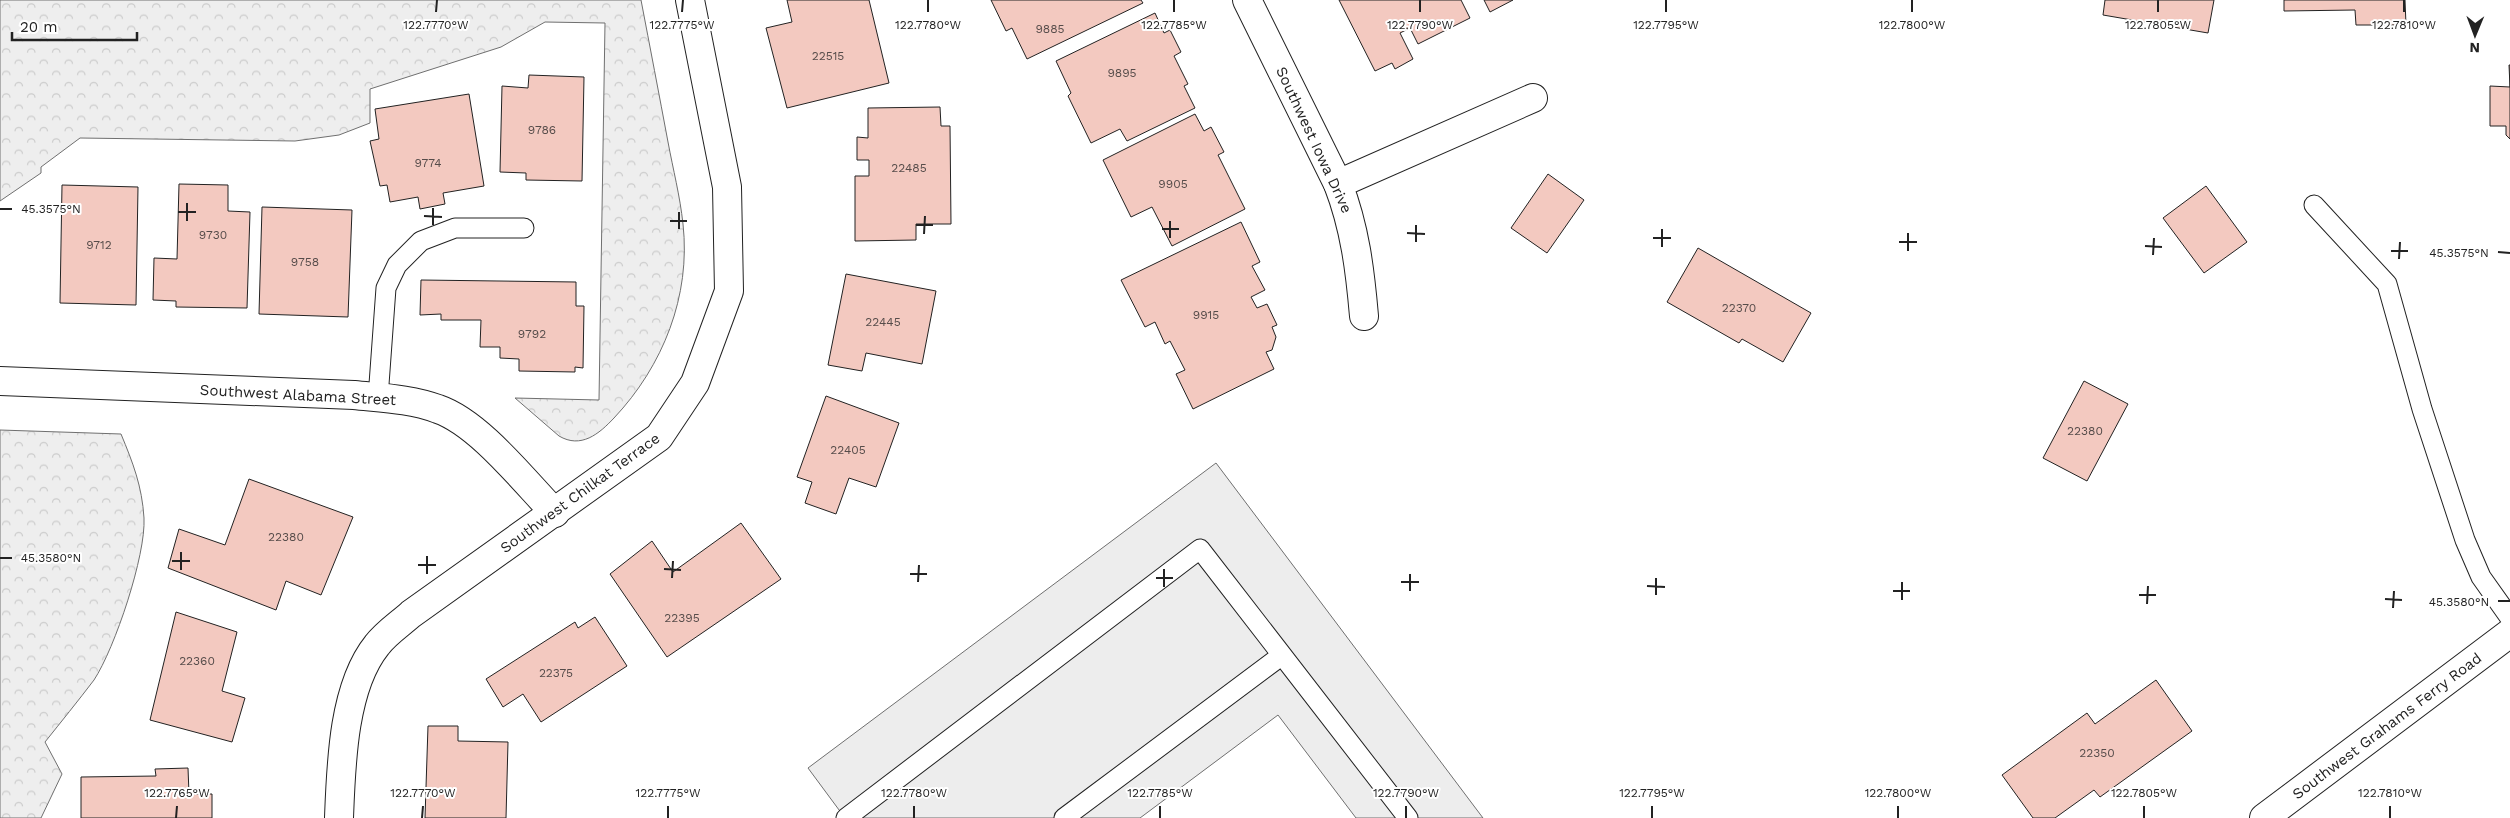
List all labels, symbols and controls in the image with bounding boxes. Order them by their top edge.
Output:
scale bar [12,10,138,42]
north arrow [2450,10,2500,60]
text: 20 m [20,18,58,36]
text: 122.7770°W [403,18,469,32]
text: 122.7775°W [649,18,715,32]
text: 122.7780°W [895,18,961,32]
text: 122.7785°W [1141,18,1207,32]
text: 122.7790°W [1387,18,1454,32]
text: 122.7795°W [1633,18,1699,32]
text: 122.7800°W [1879,18,1946,32]
text: 122.7805°W [2125,18,2192,32]
text: 122.7810°W [2372,18,2436,32]
house number: 9885 [1035,22,1065,36]
text: N [2469,40,2480,56]
house number: 22515 [812,49,844,63]
street label: Southwest Iowa Drive [1272,64,1356,216]
house number: 9895 [1107,66,1137,80]
house number: 9786 [528,123,556,137]
house number: 9774 [414,156,442,170]
house number: 22485 [891,161,927,175]
house number: 9905 [1158,177,1188,191]
text: 45.3575°N [21,202,81,216]
house number: 9730 [199,228,227,242]
house number: 9712 [86,238,112,252]
text: 45.3575°N [2429,246,2489,260]
house number: 9758 [291,255,319,269]
house number: 22370 [1722,301,1756,315]
house number: 9915 [1193,308,1219,322]
house number: 22445 [865,315,901,329]
house number: 9792 [518,327,546,341]
street label: Southwest Alabama Street [199,381,397,409]
house number: 22380 [2067,424,2103,438]
street label: Southwest Chilkat Terrace [497,429,663,557]
house number: 22405 [830,443,866,457]
house number: 22380 [268,530,304,544]
text: 45.3580°N [21,551,81,565]
text: 45.3580°N [2429,595,2489,609]
house number: 22395 [664,611,700,625]
street label: Southwest Grahams Ferry Road [2289,649,2485,803]
house number: 22360 [179,654,215,668]
house number: 22375 [539,666,573,680]
house number: 22350 [2079,746,2115,760]
text: 122.7765°W [144,786,210,800]
text: 122.7770°W [390,786,456,800]
text: 122.7775°W [635,786,701,800]
text: 122.7780°W [881,786,947,800]
text: 122.7785°W [1127,786,1193,800]
text: 122.7790°W [1373,786,1440,800]
text: 122.7795°W [1619,786,1685,800]
text: 122.7800°W [1865,786,1932,800]
text: 122.7805°W [2111,786,2178,800]
text: 122.7810°W [2358,786,2422,800]

